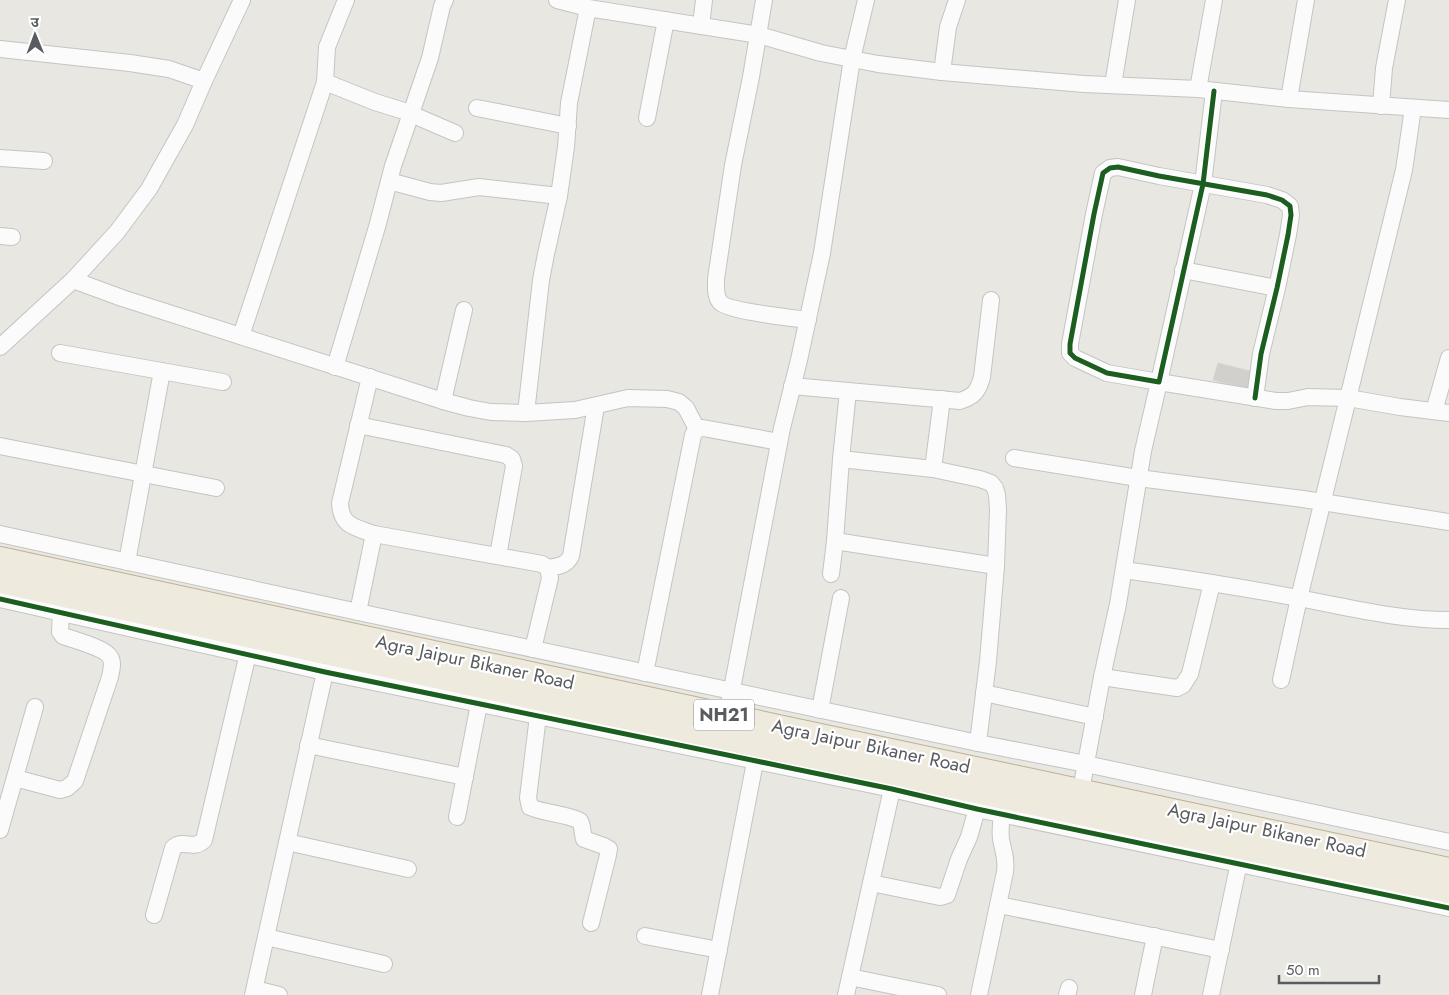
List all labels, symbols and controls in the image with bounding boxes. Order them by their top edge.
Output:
north arrow [10,10,60,60]
text: उ [30,12,40,32]
street label: Agra Jaipur Bikaner Road [373,628,577,696]
road number: NH21 [694,700,754,730]
street label: Agra Jaipur Bikaner Road [769,712,973,780]
street label: Agra Jaipur Bikaner Road [1165,796,1369,864]
scale bar [1279,952,1379,984]
text: 50 m [1286,959,1320,981]

